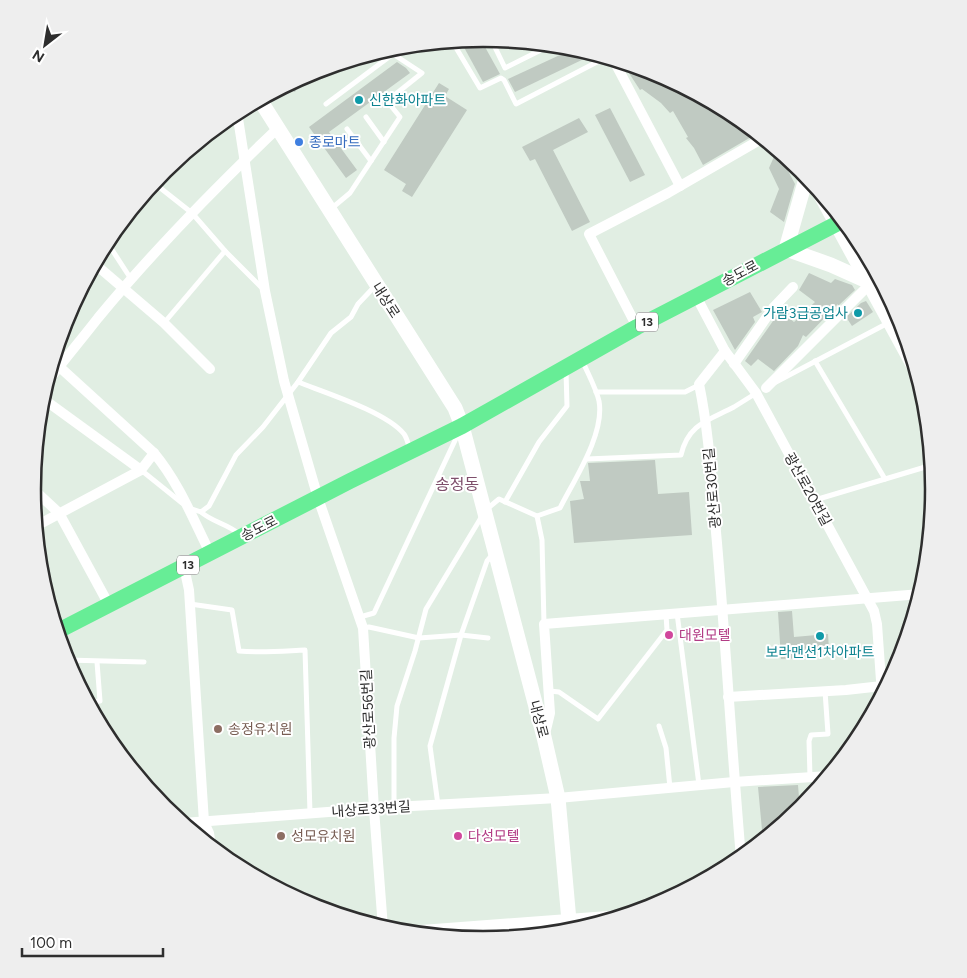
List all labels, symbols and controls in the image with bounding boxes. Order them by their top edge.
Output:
north arrow [20,20,70,70]
text: N [30,46,48,66]
place label: 신한화아파트 [369,92,446,109]
marker: 신한화아파트 [353,94,365,106]
place label: 종로마트 [309,134,361,151]
marker: 종로마트 [293,136,305,148]
street label: 송도로 [719,257,761,290]
street label: 내상로 [368,279,403,321]
place label: 가람3급공업사 [763,305,848,322]
marker: 가람3급공업사 [852,307,864,319]
road number: 13 [636,313,658,332]
street label: 광산로30번길 [701,447,724,529]
street label: 광산로20번길 [780,450,835,529]
district label: 송정동 [435,475,479,494]
street label: 송도로 [238,512,280,545]
road number: 13 [177,556,199,574]
place label: 대원모텔 [679,627,731,644]
marker: 대원모텔 [663,629,675,641]
marker: 보라맨션1차아파트 [814,630,826,642]
place label: 보라맨션1차아파트 [766,644,875,661]
street label: 광산로56번길 [358,668,379,750]
street label: 내상로 [525,698,552,740]
place label: 송정유치원 [228,721,292,738]
marker: 송정유치원 [212,723,224,735]
street label: 내상로33번길 [331,798,411,821]
place label: 성모유치원 [291,828,355,845]
place label: 다성모텔 [468,828,520,845]
marker: 성모유치원 [275,830,287,842]
marker: 다성모텔 [452,830,464,842]
scale bar [22,926,164,958]
text: 100 m [30,934,72,952]

